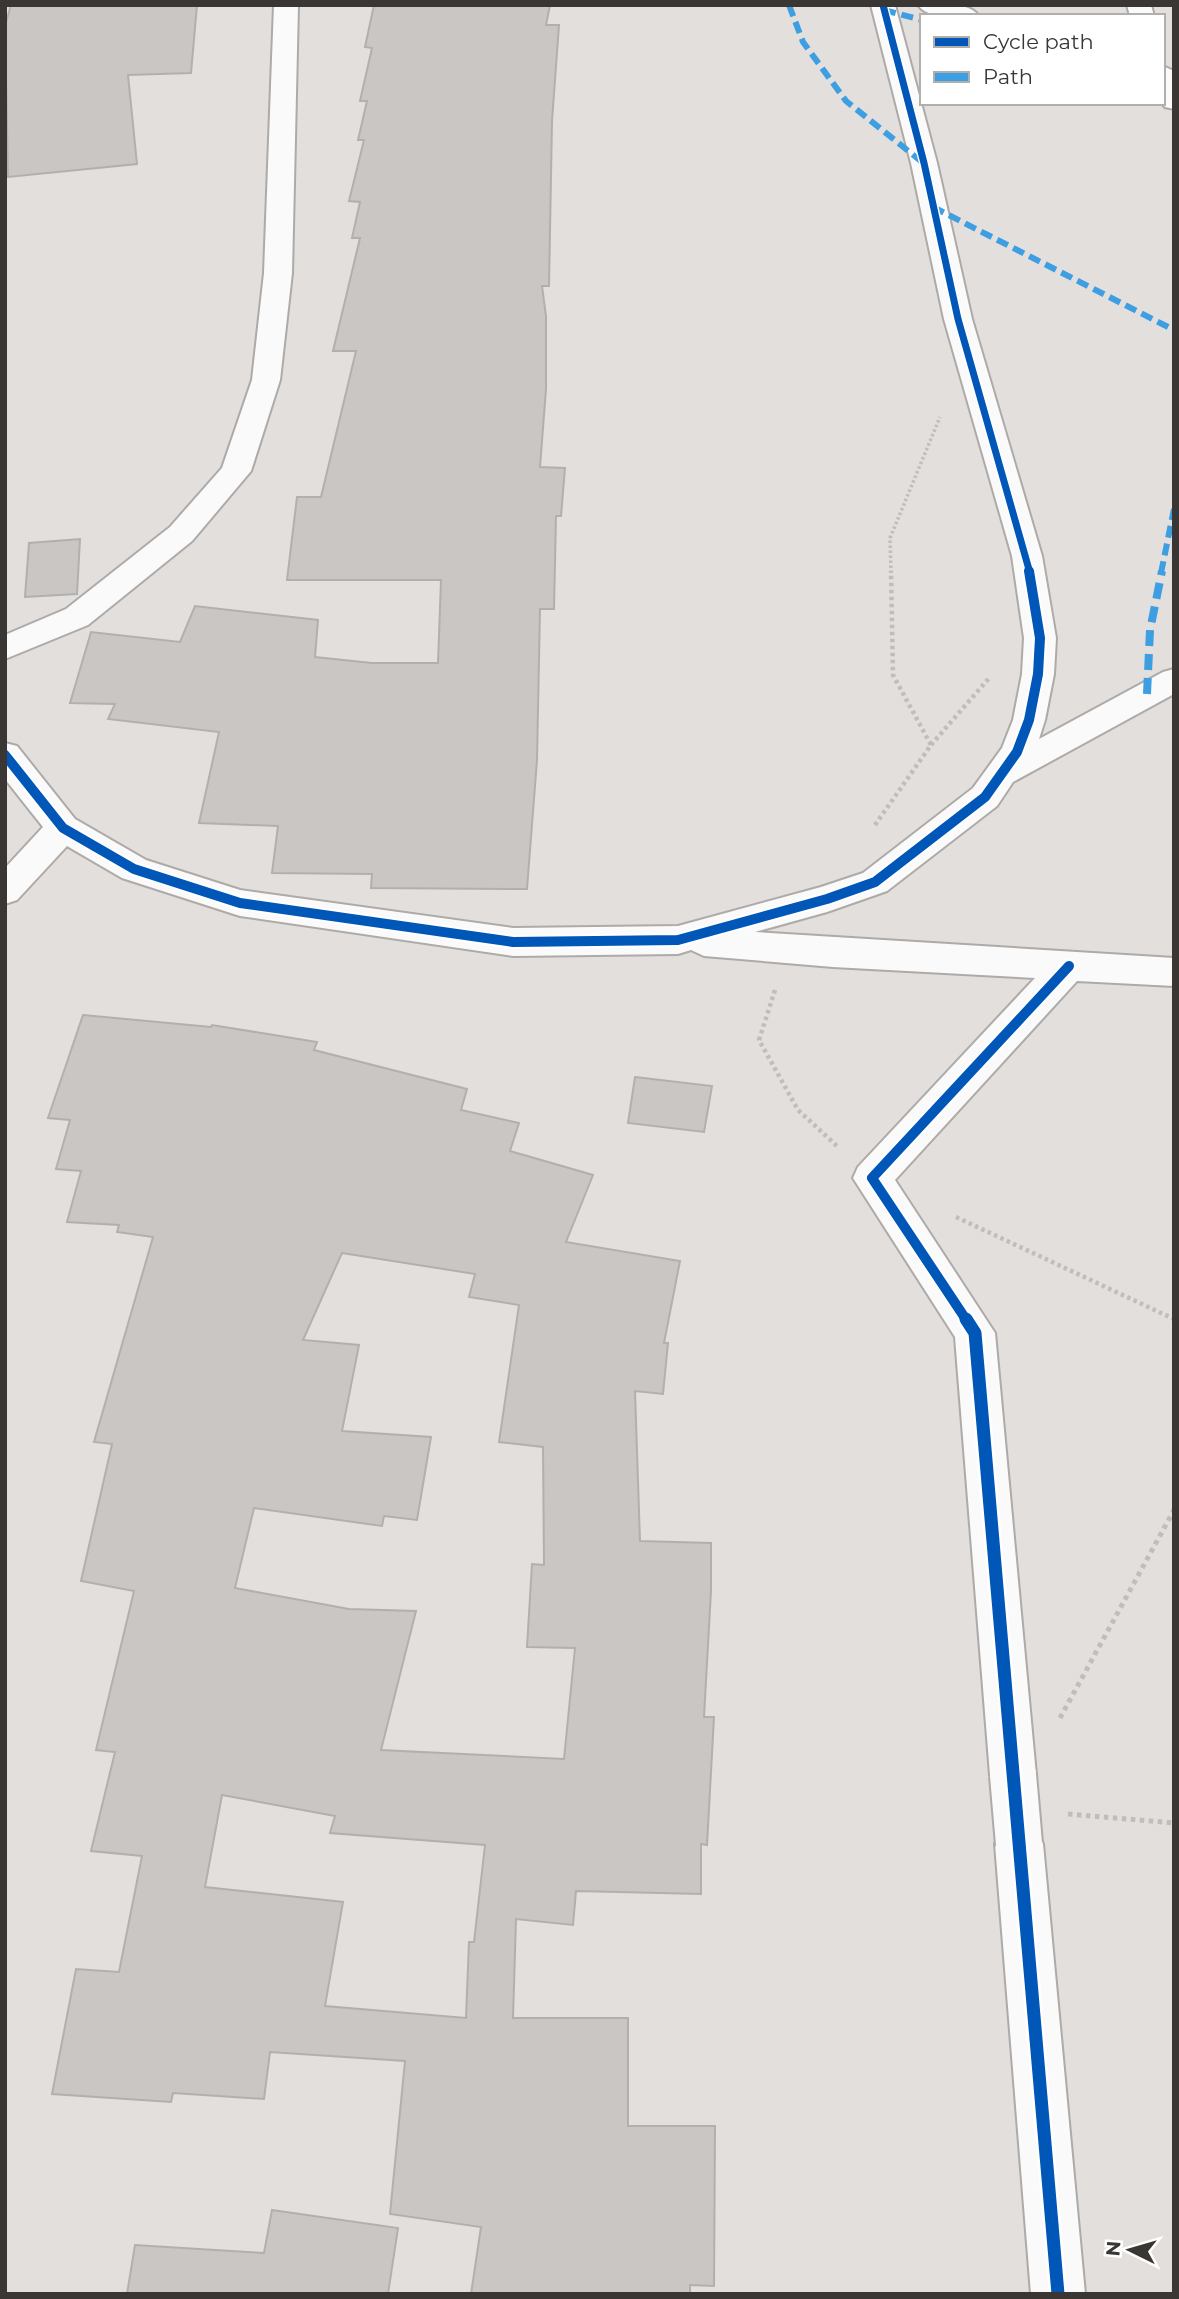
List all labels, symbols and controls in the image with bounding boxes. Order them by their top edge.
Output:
legend [920,14,1165,105]
text: Cycle path [983,29,1094,54]
text: Path [983,64,1033,89]
north arrow [1095,2215,1165,2285]
text: N [1101,2240,1126,2257]

